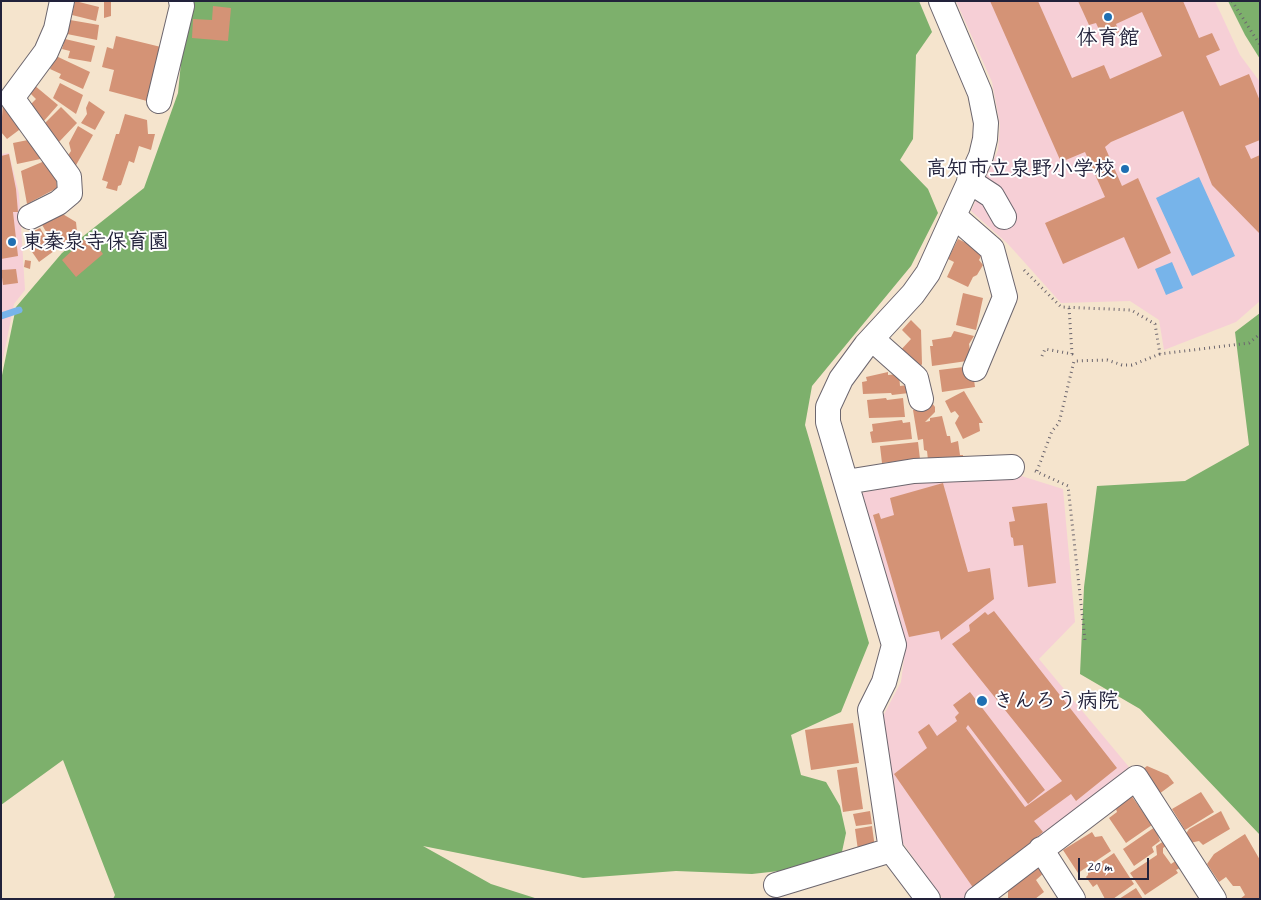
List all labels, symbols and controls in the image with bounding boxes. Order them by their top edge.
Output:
marker: 体育館 [1102,11,1114,23]
place label: 体育館 [1077,25,1139,51]
place label: 高知市立泉野小学校 [926,156,1115,182]
marker: 高知市立泉野小学校 [1119,163,1131,175]
place label: 東秦泉寺保育園 [22,229,169,255]
marker: 東秦泉寺保育園 [6,236,18,248]
place label: きんろう病院 [993,688,1119,714]
marker: きんろう病院 [975,694,989,708]
scale bar [1081,848,1152,880]
text: 20 m [1086,857,1112,876]

